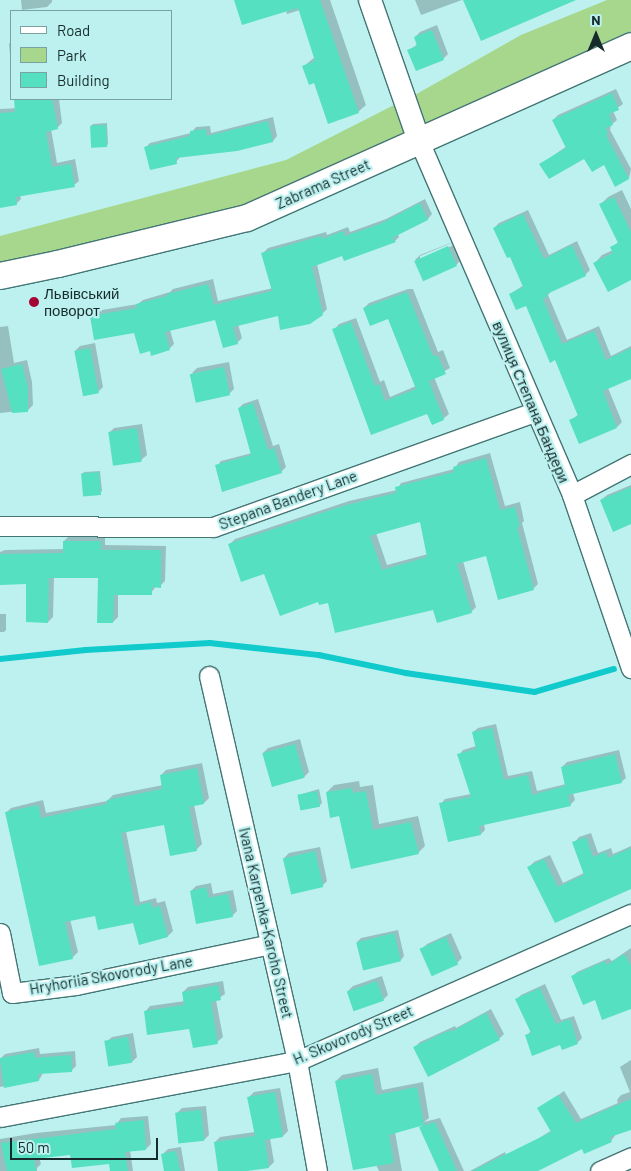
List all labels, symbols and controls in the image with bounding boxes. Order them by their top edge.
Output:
legend [10,10,172,100]
north arrow [571,10,621,60]
text: N [591,11,601,28]
text: Road [57,21,90,39]
text: Park [57,46,86,64]
text: Building [57,71,110,89]
street label: Zabrama Street [273,155,373,213]
place label: Львівський поворот [44,284,119,319]
marker: Львівський поворот [28,296,40,308]
street label: вулиця Степана Бандери [489,318,573,486]
street label: Stepana Bandery Lane [216,467,360,533]
street label: Ivana Karpenka-Karoho Street [235,826,297,1020]
street label: Hryhoriia Skovorody Lane [28,952,194,998]
street label: H. Skovorody Street [290,1002,416,1068]
scale bar [12,1128,160,1160]
text: 50 m [18,1138,50,1156]

